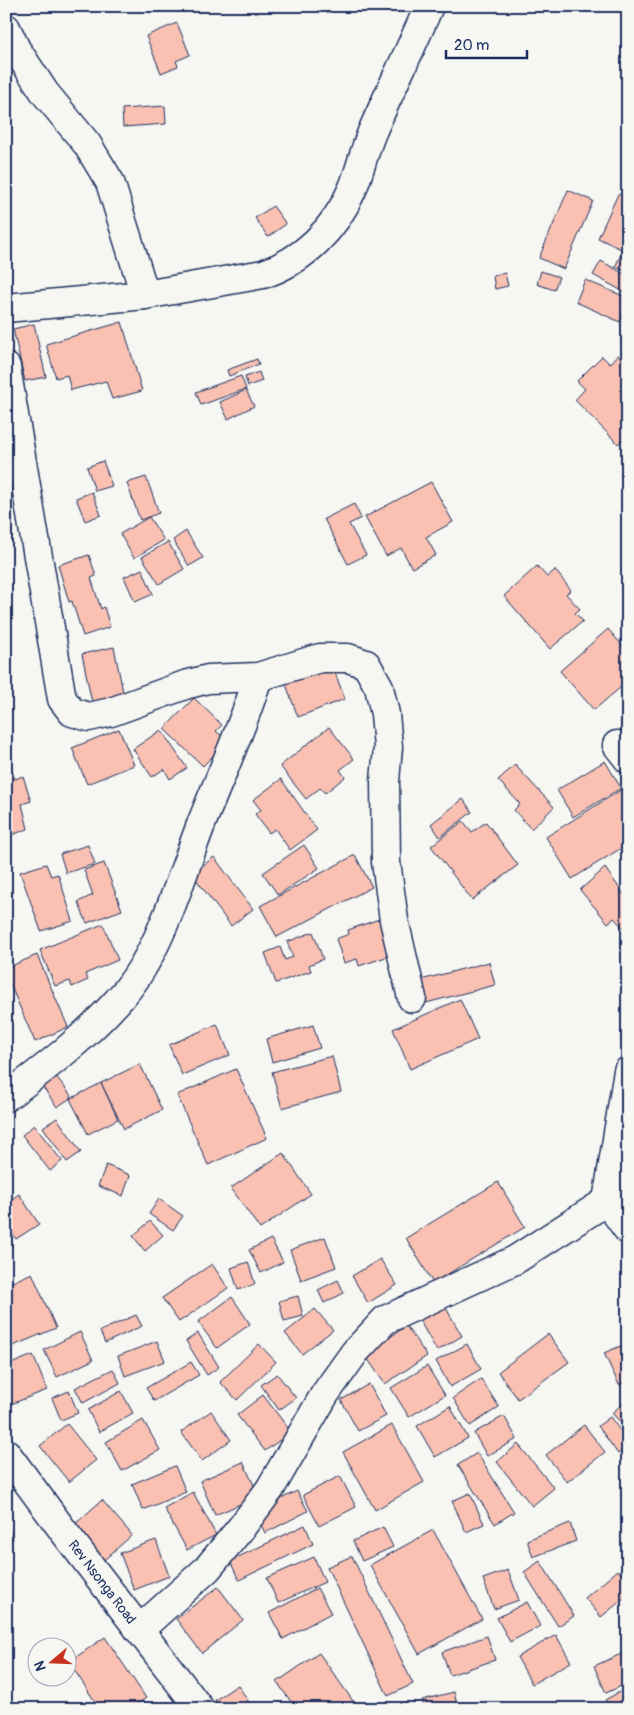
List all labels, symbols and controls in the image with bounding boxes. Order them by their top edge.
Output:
scale bar [446,28,528,60]
text: 20 m [454,36,489,55]
street label: Rev Nsonga Road [65,1537,140,1627]
north arrow [28,1638,78,1688]
text: N [31,1659,50,1673]

